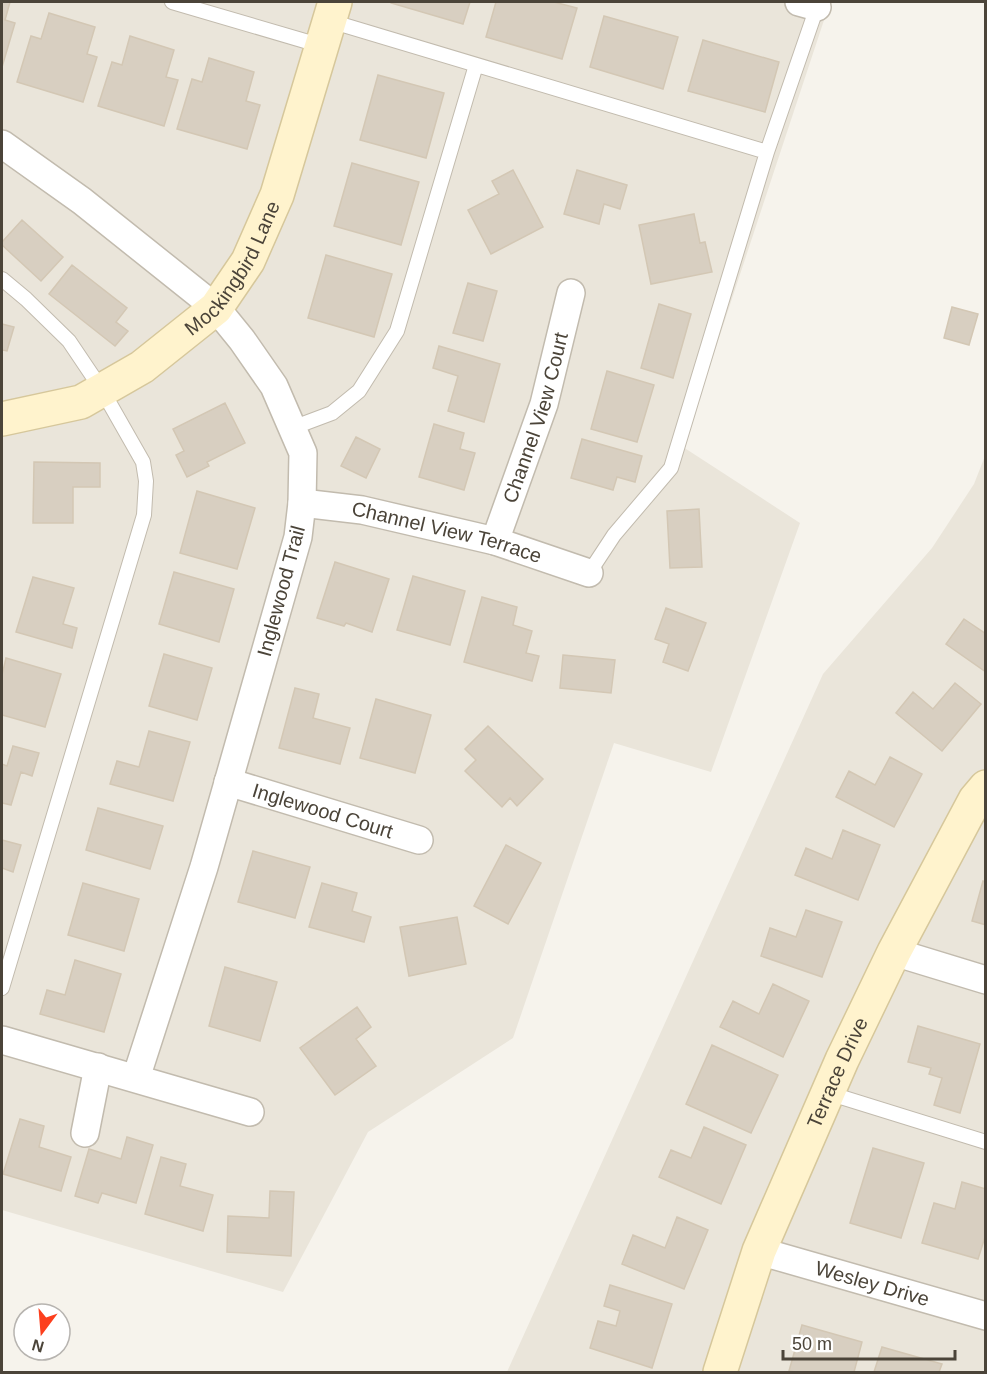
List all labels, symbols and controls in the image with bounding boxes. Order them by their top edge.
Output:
street label: Mockingbird Lane [180,198,284,340]
street label: Channel View Court [499,330,572,506]
street label: Channel View Terrace [351,498,544,567]
street label: Inglewood Trail [253,523,309,659]
street label: Inglewood Court [250,779,396,843]
street label: Terrace Drive [803,1014,872,1131]
street label: Wesley Drive [813,1257,932,1310]
north arrow [12,1302,72,1362]
scale bar [783,1323,956,1361]
text: 50 m [792,1334,832,1354]
text: N [30,1336,46,1356]

